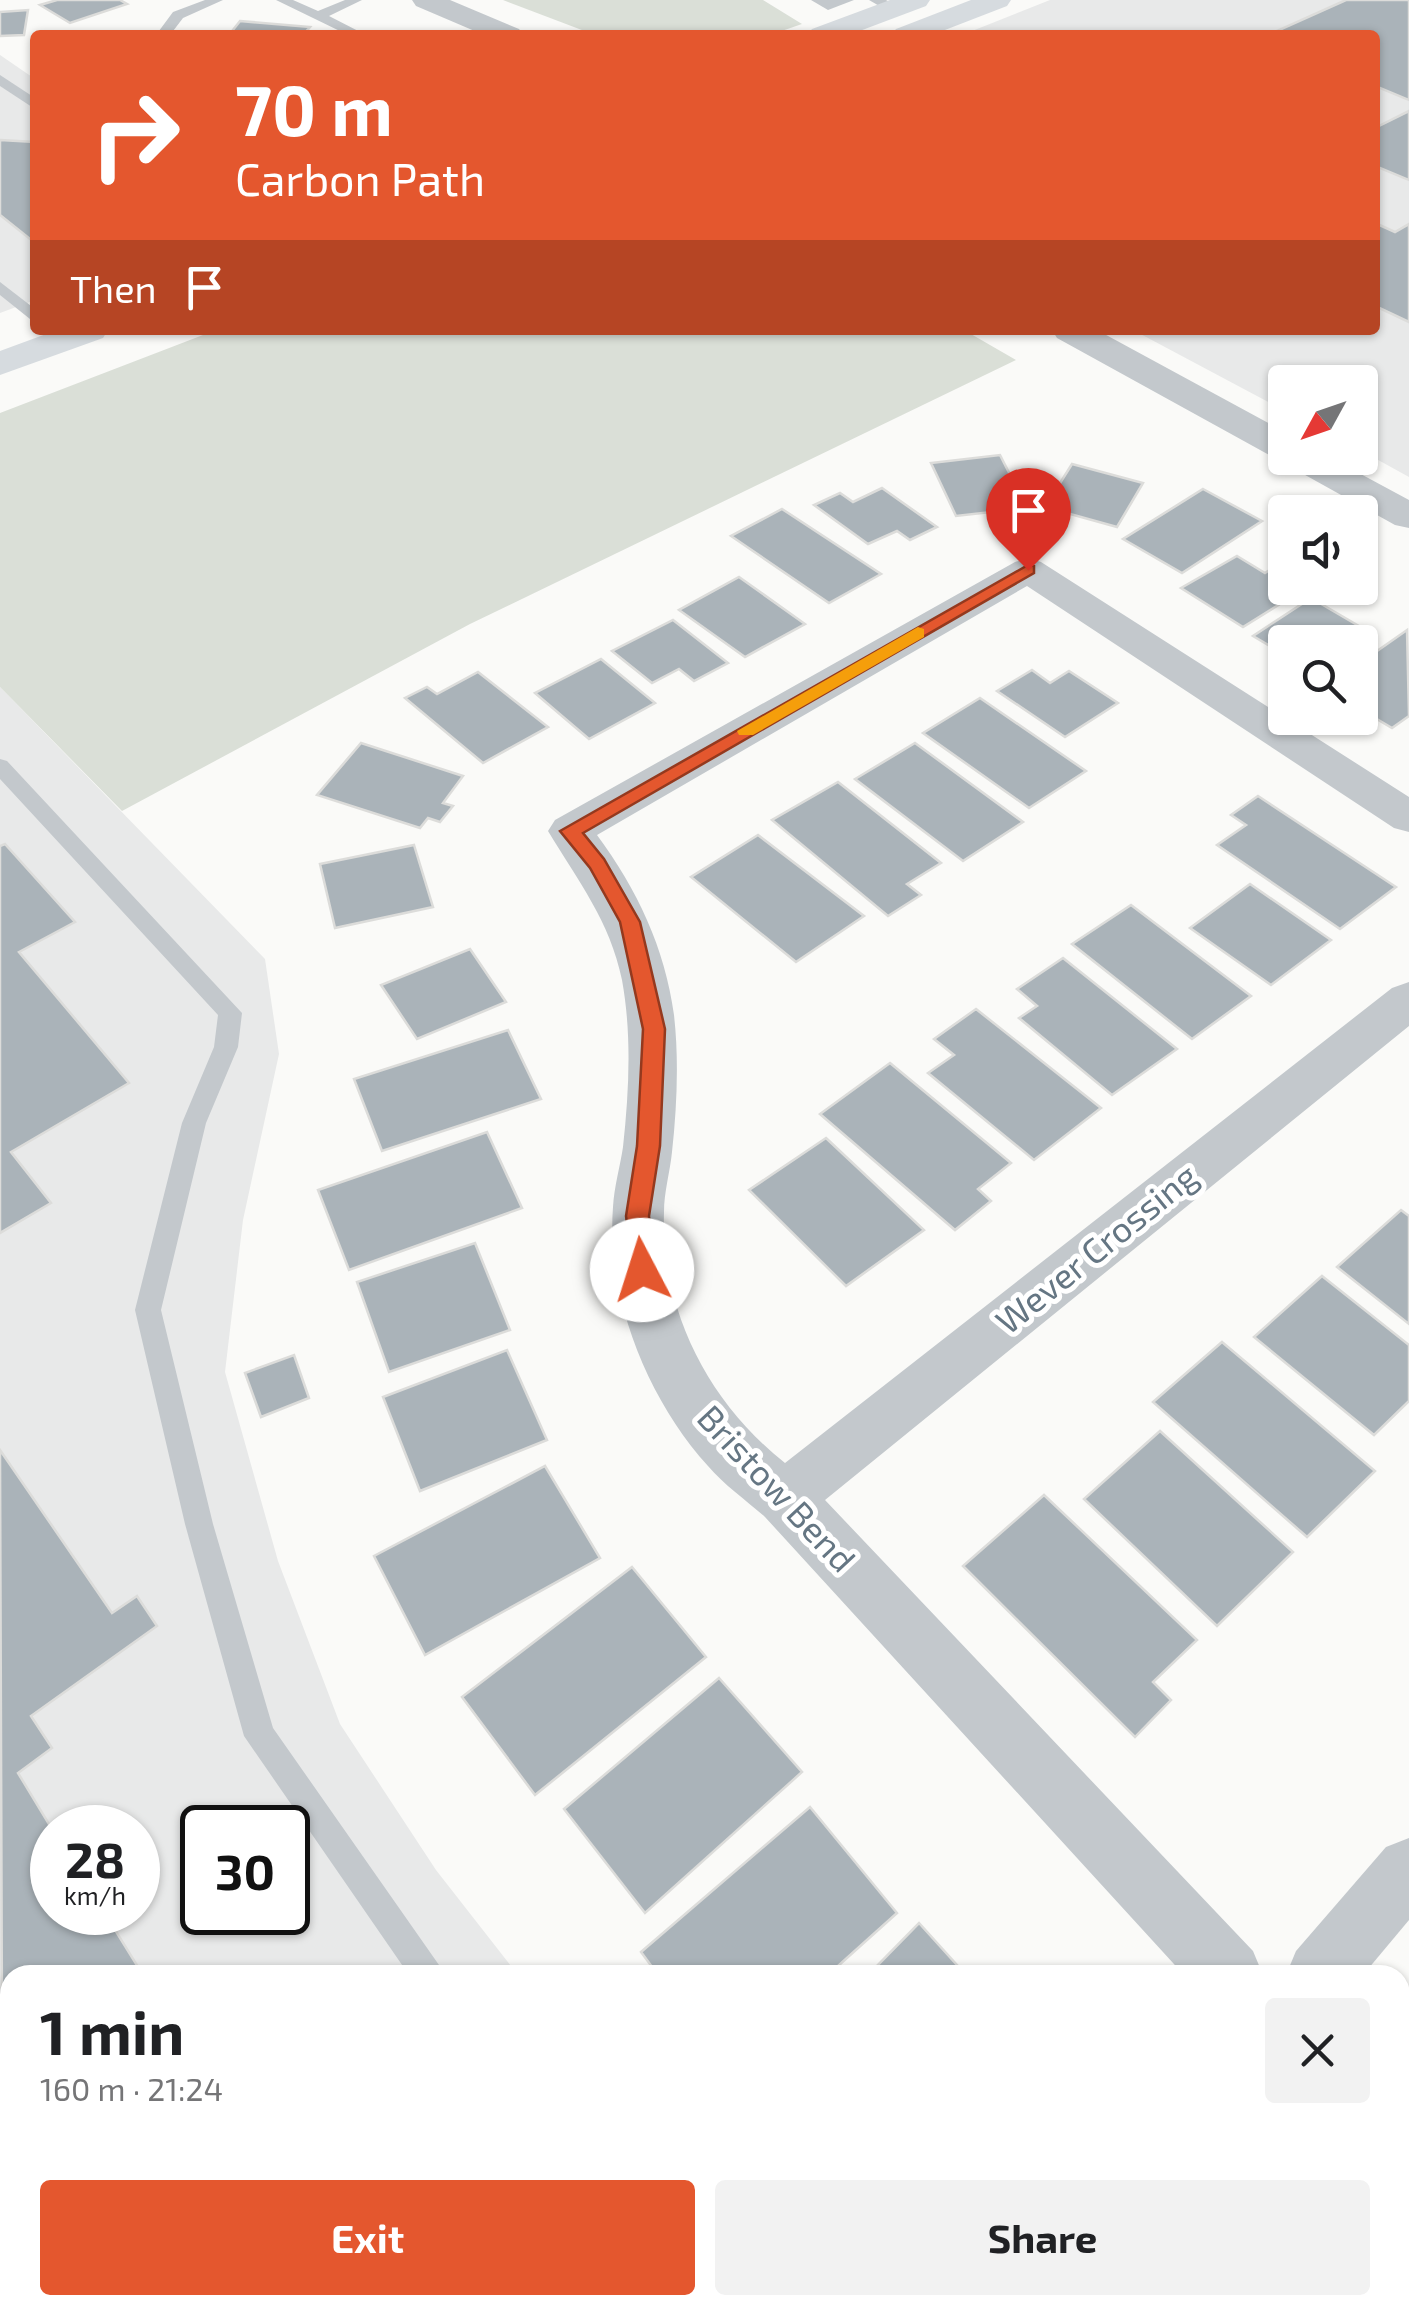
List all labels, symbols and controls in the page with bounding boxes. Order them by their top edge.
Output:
text: 70 m [235,66,393,150]
icon: right [70,70,200,200]
text: Carbon Path [235,151,485,205]
icon: arrive [177,260,232,315]
text: Then [70,265,157,311]
north arrow [1268,365,1378,475]
map controls [1268,365,1378,735]
pin [986,468,1071,571]
icon: arrive [1001,483,1056,538]
button: sound [1268,495,1378,605]
button: search [1268,625,1378,735]
street label: Wever Crossing [987,1153,1205,1341]
position arrow [590,1218,694,1322]
street label: Bristow Bend [690,1396,865,1580]
speed limit sign: 30 [180,1805,310,1935]
text: 28 [65,1828,125,1888]
text: km/h [64,1880,126,1910]
text: 1 min [40,1995,184,2067]
button: close [1265,1998,1370,2103]
text: 160 m · 21:24 [40,2069,223,2107]
button: Exit [40,2180,695,2295]
button: Share [715,2180,1370,2295]

